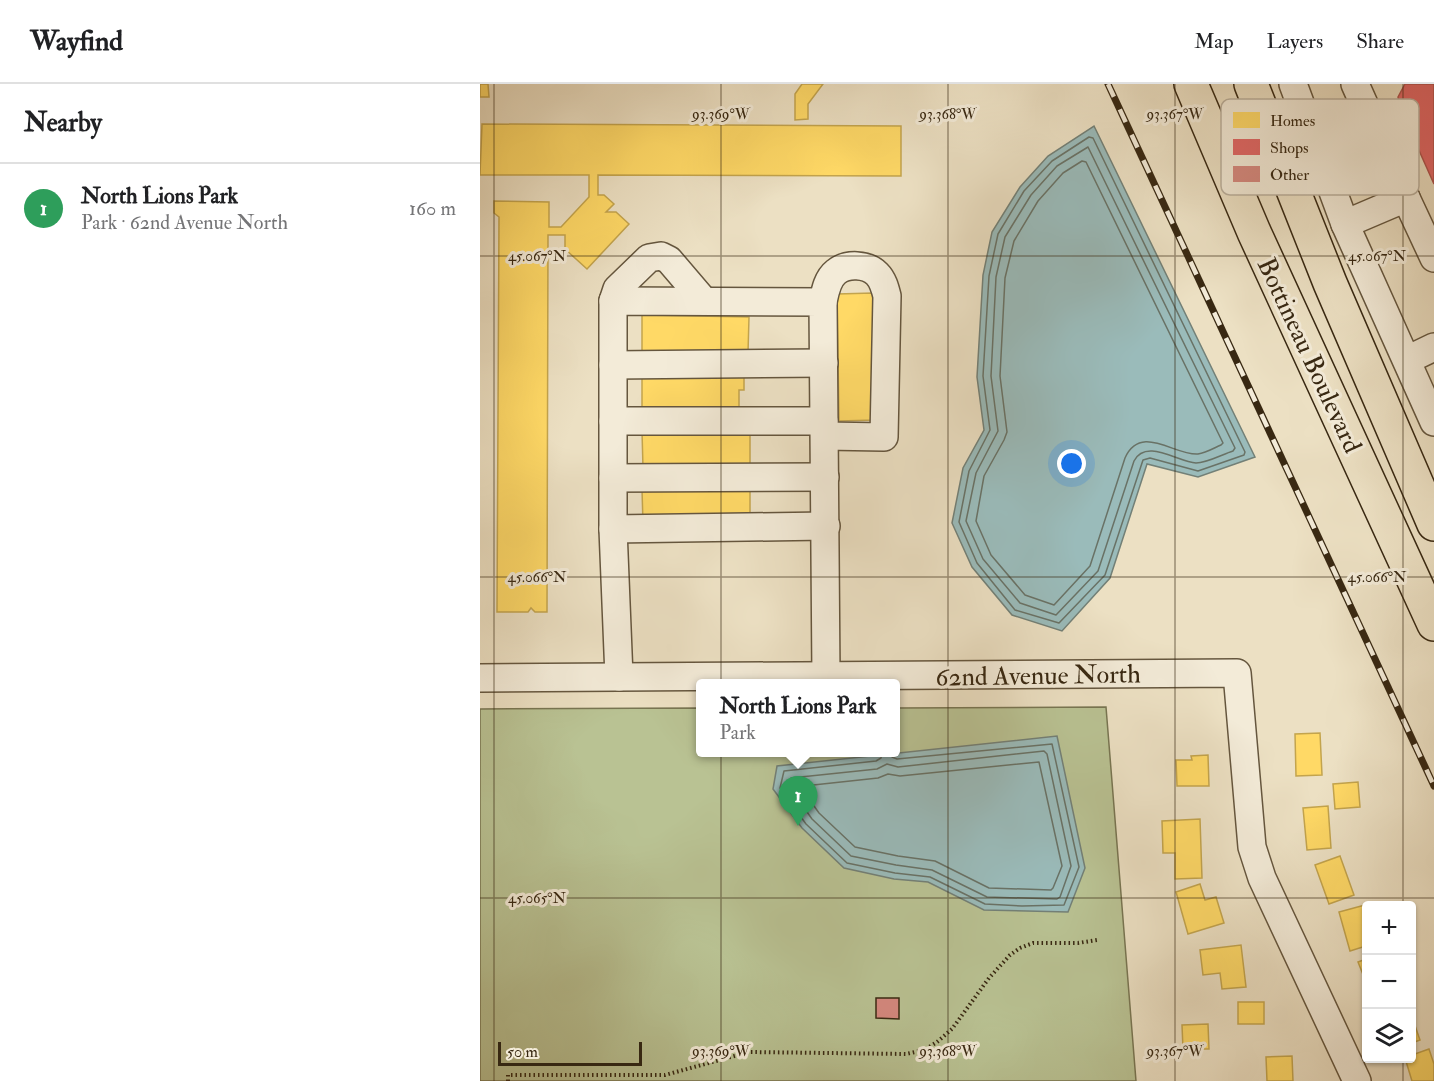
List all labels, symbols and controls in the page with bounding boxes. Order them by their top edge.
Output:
text: Wayfind [30,24,123,59]
text: Map [1194,28,1234,55]
text: Layers [1267,28,1323,55]
text: Share [1356,28,1404,55]
legend [1221,99,1419,195]
text: 93.369°W [691,105,751,124]
text: 93.368°W [918,105,977,124]
text: 93.367°W [1145,105,1204,124]
text: Nearby [24,107,102,139]
text: Homes [1270,111,1315,131]
text: Shops [1270,138,1309,159]
text: Other [1270,165,1309,185]
text: North Lions Park [81,182,238,210]
text: 1 [40,196,47,221]
text: 160 m [409,196,456,221]
text: Park · 62nd Avenue North [81,210,288,235]
text: 45.067°N [508,247,567,266]
text: 45.067°N [1348,247,1407,266]
street label: Bottineau Boulevard [1250,253,1368,458]
your location [1057,449,1086,478]
text: 45.066°N [508,568,567,587]
text: 45.066°N [1348,568,1407,587]
street label: 62nd Avenue North [935,658,1141,694]
popup [696,679,900,757]
text: North Lions Park [719,692,877,720]
text: Park [719,720,756,745]
pin: 1 [778,776,818,826]
text: 45.065°N [508,889,567,908]
map controls [1362,901,1416,1063]
button: + [1362,901,1416,955]
button: − [1362,955,1416,1009]
button: layers [1362,1009,1416,1063]
scale bar [498,1039,642,1066]
text: 50 m [507,1042,538,1062]
text: 93.369°W [691,1042,751,1061]
text: 93.368°W [918,1042,977,1061]
text: 93.367°W [1145,1042,1204,1061]

